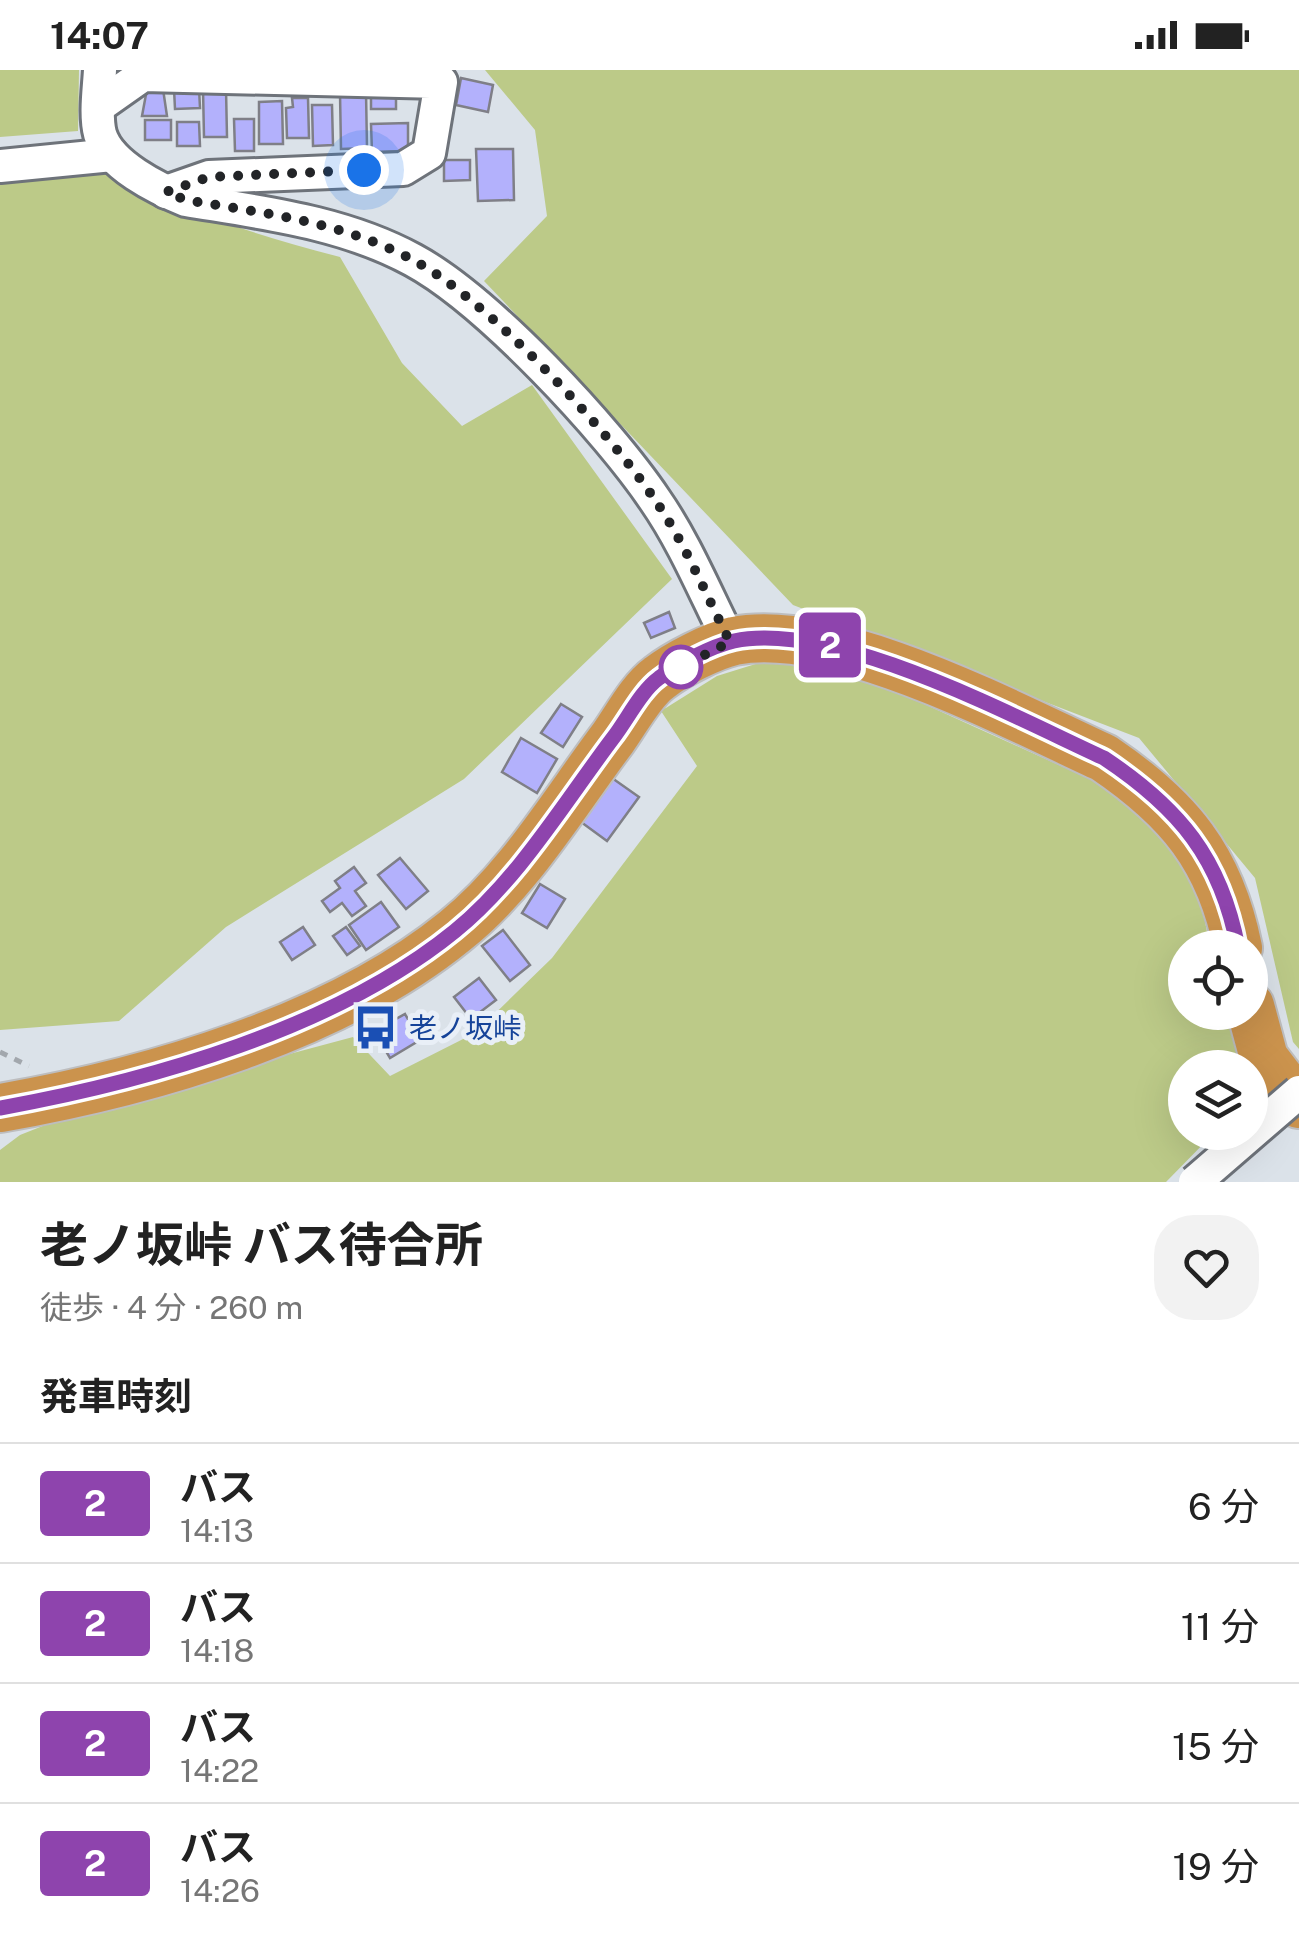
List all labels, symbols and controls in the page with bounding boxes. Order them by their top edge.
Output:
text: 14:07 [50,13,149,58]
your location [339,145,389,195]
line badge: 2 [798,612,862,678]
text: 2 [819,625,841,666]
unlabelled marker [660,646,702,688]
map controls [1168,930,1268,1150]
button: locate [1168,930,1268,1030]
bus stop icon: 老ノ坂峠 [352,1003,400,1051]
place label: 老ノ坂峠 [409,1011,521,1044]
button: layers [1168,1050,1268,1150]
button: heart [1154,1215,1259,1320]
text: 老ノ坂峠 バス待合所 [40,1216,483,1273]
text: 徒歩 · 4 分 · 260 m [40,1289,303,1326]
text: 発車時刻 [40,1374,192,1419]
text: バス [180,1465,256,1510]
text: 2 [84,1483,106,1524]
text: 6 分 [1188,1484,1259,1529]
text: 14:13 [180,1512,254,1549]
text: バス [180,1585,256,1630]
text: 2 [84,1603,106,1644]
text: 11 分 [1181,1604,1259,1649]
text: 14:18 [180,1632,254,1669]
text: バス [180,1705,256,1750]
text: 2 [84,1723,106,1764]
text: 15 分 [1172,1724,1259,1769]
text: 14:22 [180,1752,259,1789]
text: バス [180,1825,256,1870]
text: 2 [84,1843,106,1884]
text: 19 分 [1173,1844,1259,1889]
text: 14:26 [180,1872,260,1909]

